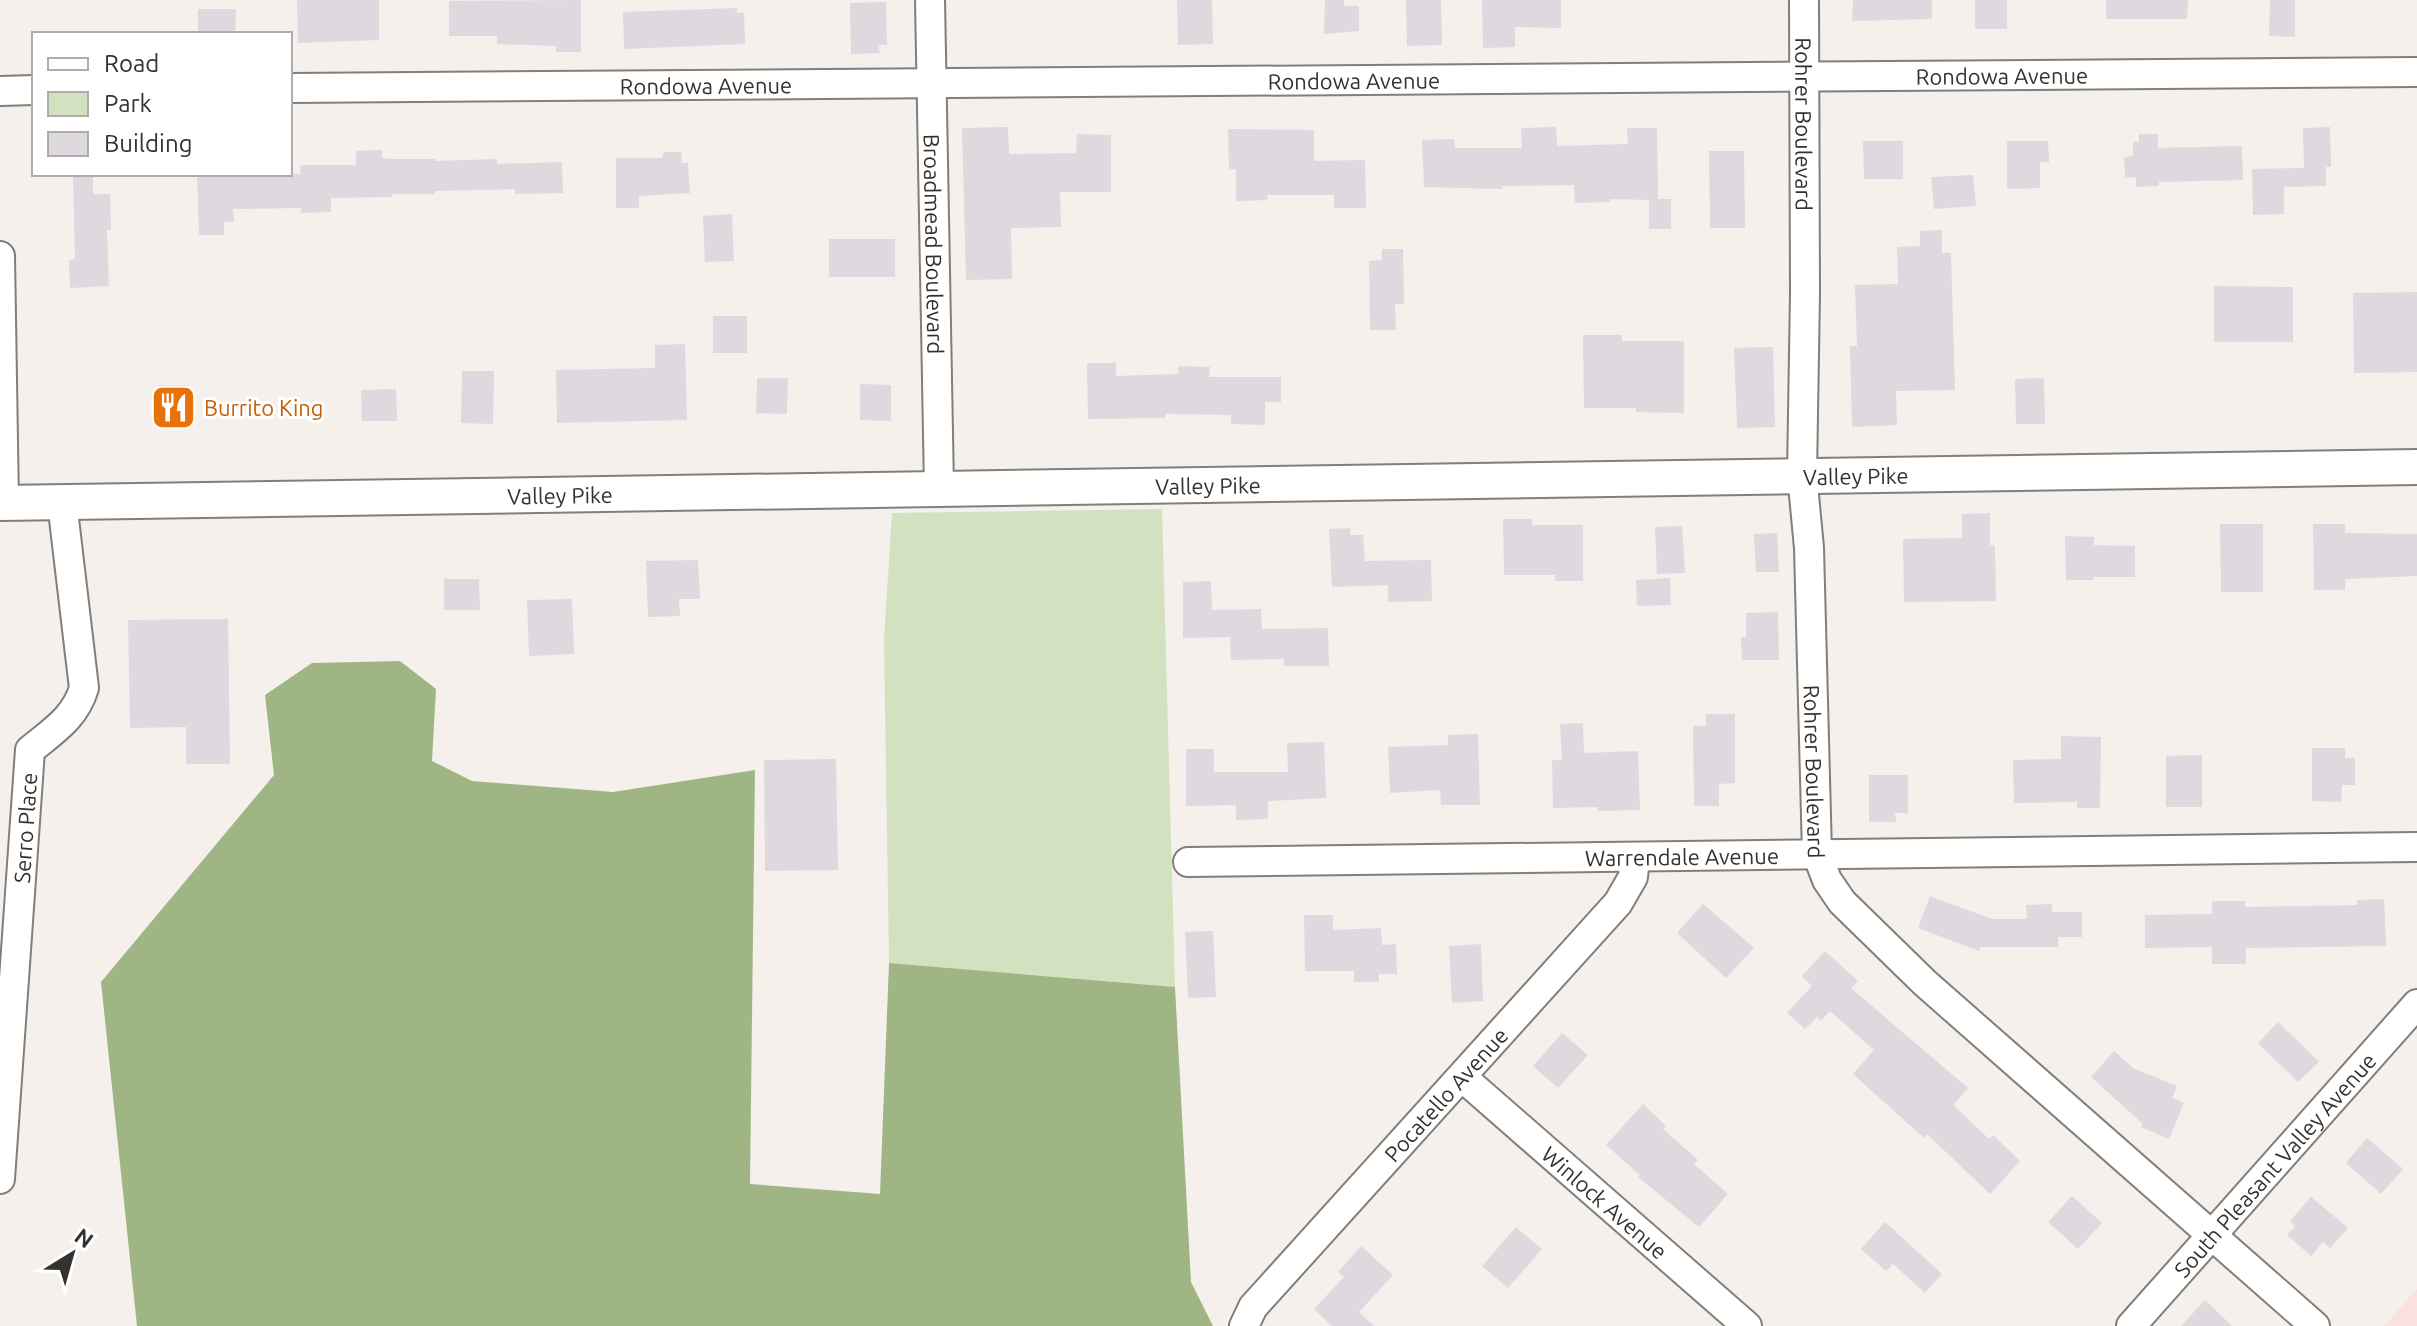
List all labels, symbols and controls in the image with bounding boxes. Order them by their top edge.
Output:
legend [32,32,292,176]
street label: Rohrer Boulevard [1792,37,1817,211]
text: Road [104,50,159,77]
street label: Rondowa Avenue [1916,62,2088,88]
street label: Rondowa Avenue [1268,67,1440,93]
street label: Rondowa Avenue [620,72,792,98]
text: Park [104,90,152,117]
text: Building [104,130,192,157]
street label: Broadmead Boulevard [920,134,949,354]
restaurant icon: Burrito King [149,383,197,431]
place label: Burrito King [204,395,323,420]
street label: Valley Pike [1803,462,1909,489]
street label: Valley Pike [1155,472,1261,498]
street label: Valley Pike [507,481,613,508]
street label: Rohrer Boulevard [1800,684,1830,859]
street label: Serro Place [8,772,41,884]
street label: Warrendale Avenue [1585,842,1779,870]
street label: Pocatello Avenue [1379,1022,1512,1166]
street label: South Pleasant Valley Avenue [2168,1047,2380,1282]
street label: Winlock Avenue [1537,1141,1673,1263]
north arrow [32,1214,112,1294]
text: N [70,1223,98,1253]

